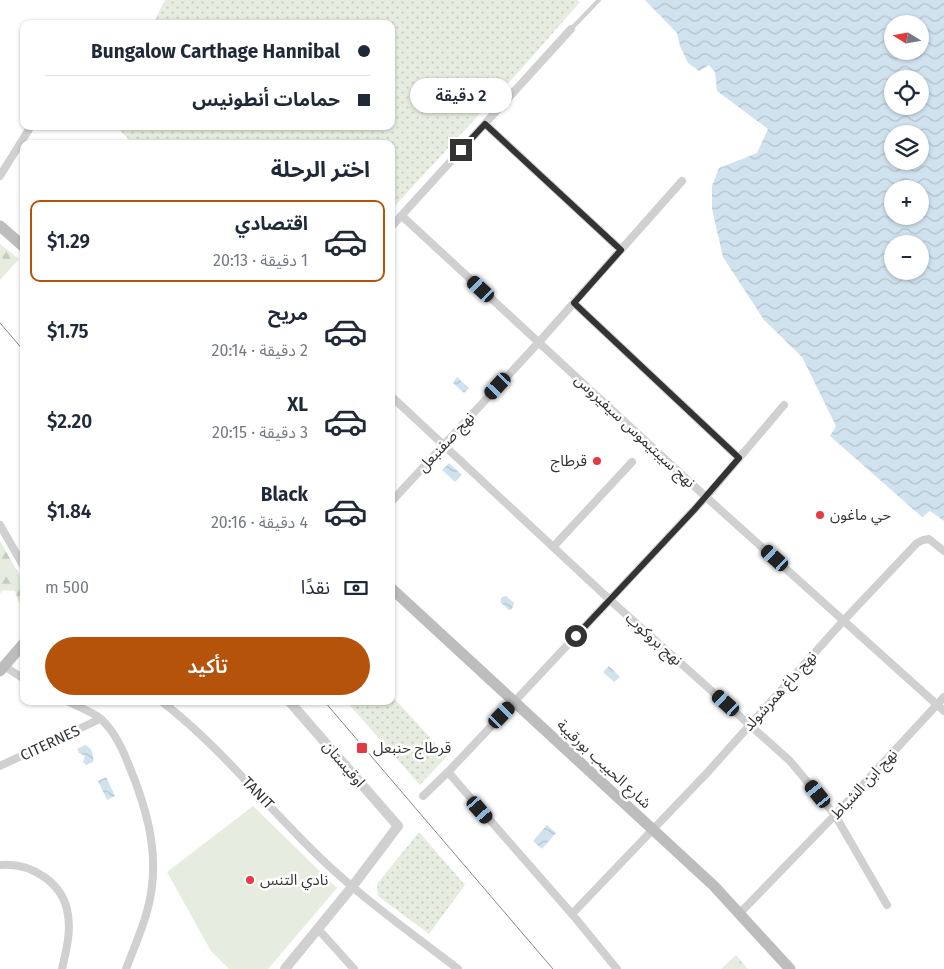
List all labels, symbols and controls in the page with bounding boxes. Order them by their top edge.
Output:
north arrow [884,15,929,60]
map controls [884,15,929,280]
text: Bungalow Carthage Hannibal [91,40,340,63]
button: locate [884,70,929,115]
callout: 2 دقيقة [410,78,512,112]
text: 2 دقيقة [436,86,486,105]
text: حمامات أنطونيس [192,88,340,111]
button: layers [884,125,929,170]
route end [450,139,472,161]
text: اختر الرحلة [271,156,370,183]
button: + [884,180,929,225]
text: اقتصادي [235,212,308,235]
icon: car [323,219,368,264]
text: $1.29 [47,230,90,253]
button: − [884,235,929,280]
text: 1 دقيقة · 20:13 [213,251,308,270]
car [464,273,497,305]
text: مريح [268,302,308,325]
icon: car [323,309,368,354]
text: $1.75 [47,320,88,343]
text: 2 دقيقة · 20:14 [212,341,308,360]
car [482,370,513,402]
street label: نهج سيبتيموس سيفيروس [569,371,699,494]
text: XL [287,393,308,416]
icon: car [323,399,368,444]
street label: نهج صفنبعل [414,408,480,478]
text: $2.20 [47,410,92,433]
text: 3 دقيقة · 20:15 [212,423,308,442]
place label: قرطاج [551,452,587,473]
marker: قرطاج [591,455,603,467]
text: Black [261,483,308,506]
icon: car [323,489,368,534]
text: $1.84 [47,500,91,523]
place label: حي ماغون [830,506,891,526]
marker: حي ماغون [814,509,826,521]
text: 4 دقيقة · 20:16 [211,513,308,532]
car [758,542,791,574]
icon: cash [342,574,370,602]
text: نقدًا [301,576,330,599]
text: 500 m [45,578,89,597]
street label: نهج بروكوب [620,609,686,671]
route start [565,625,587,647]
button: تأكيد [45,637,370,695]
street label: نهج داغ همرشولد [739,647,823,737]
car [709,687,742,719]
car [486,699,517,731]
street label: شارع الحبيب بورقيبة [551,716,655,815]
street label: CITERNES [17,721,83,765]
street label: اوقيستان [319,737,369,791]
place label: قرطاج حنبعل [373,739,451,760]
marker: قرطاج حنبعل [355,741,369,755]
street label: نهج ابن الشباط [827,745,903,825]
street label: TANIT [238,773,278,813]
car [802,778,833,810]
car [464,794,495,826]
place label: نادي التنس [260,871,328,891]
marker: نادي التنس [244,874,256,886]

